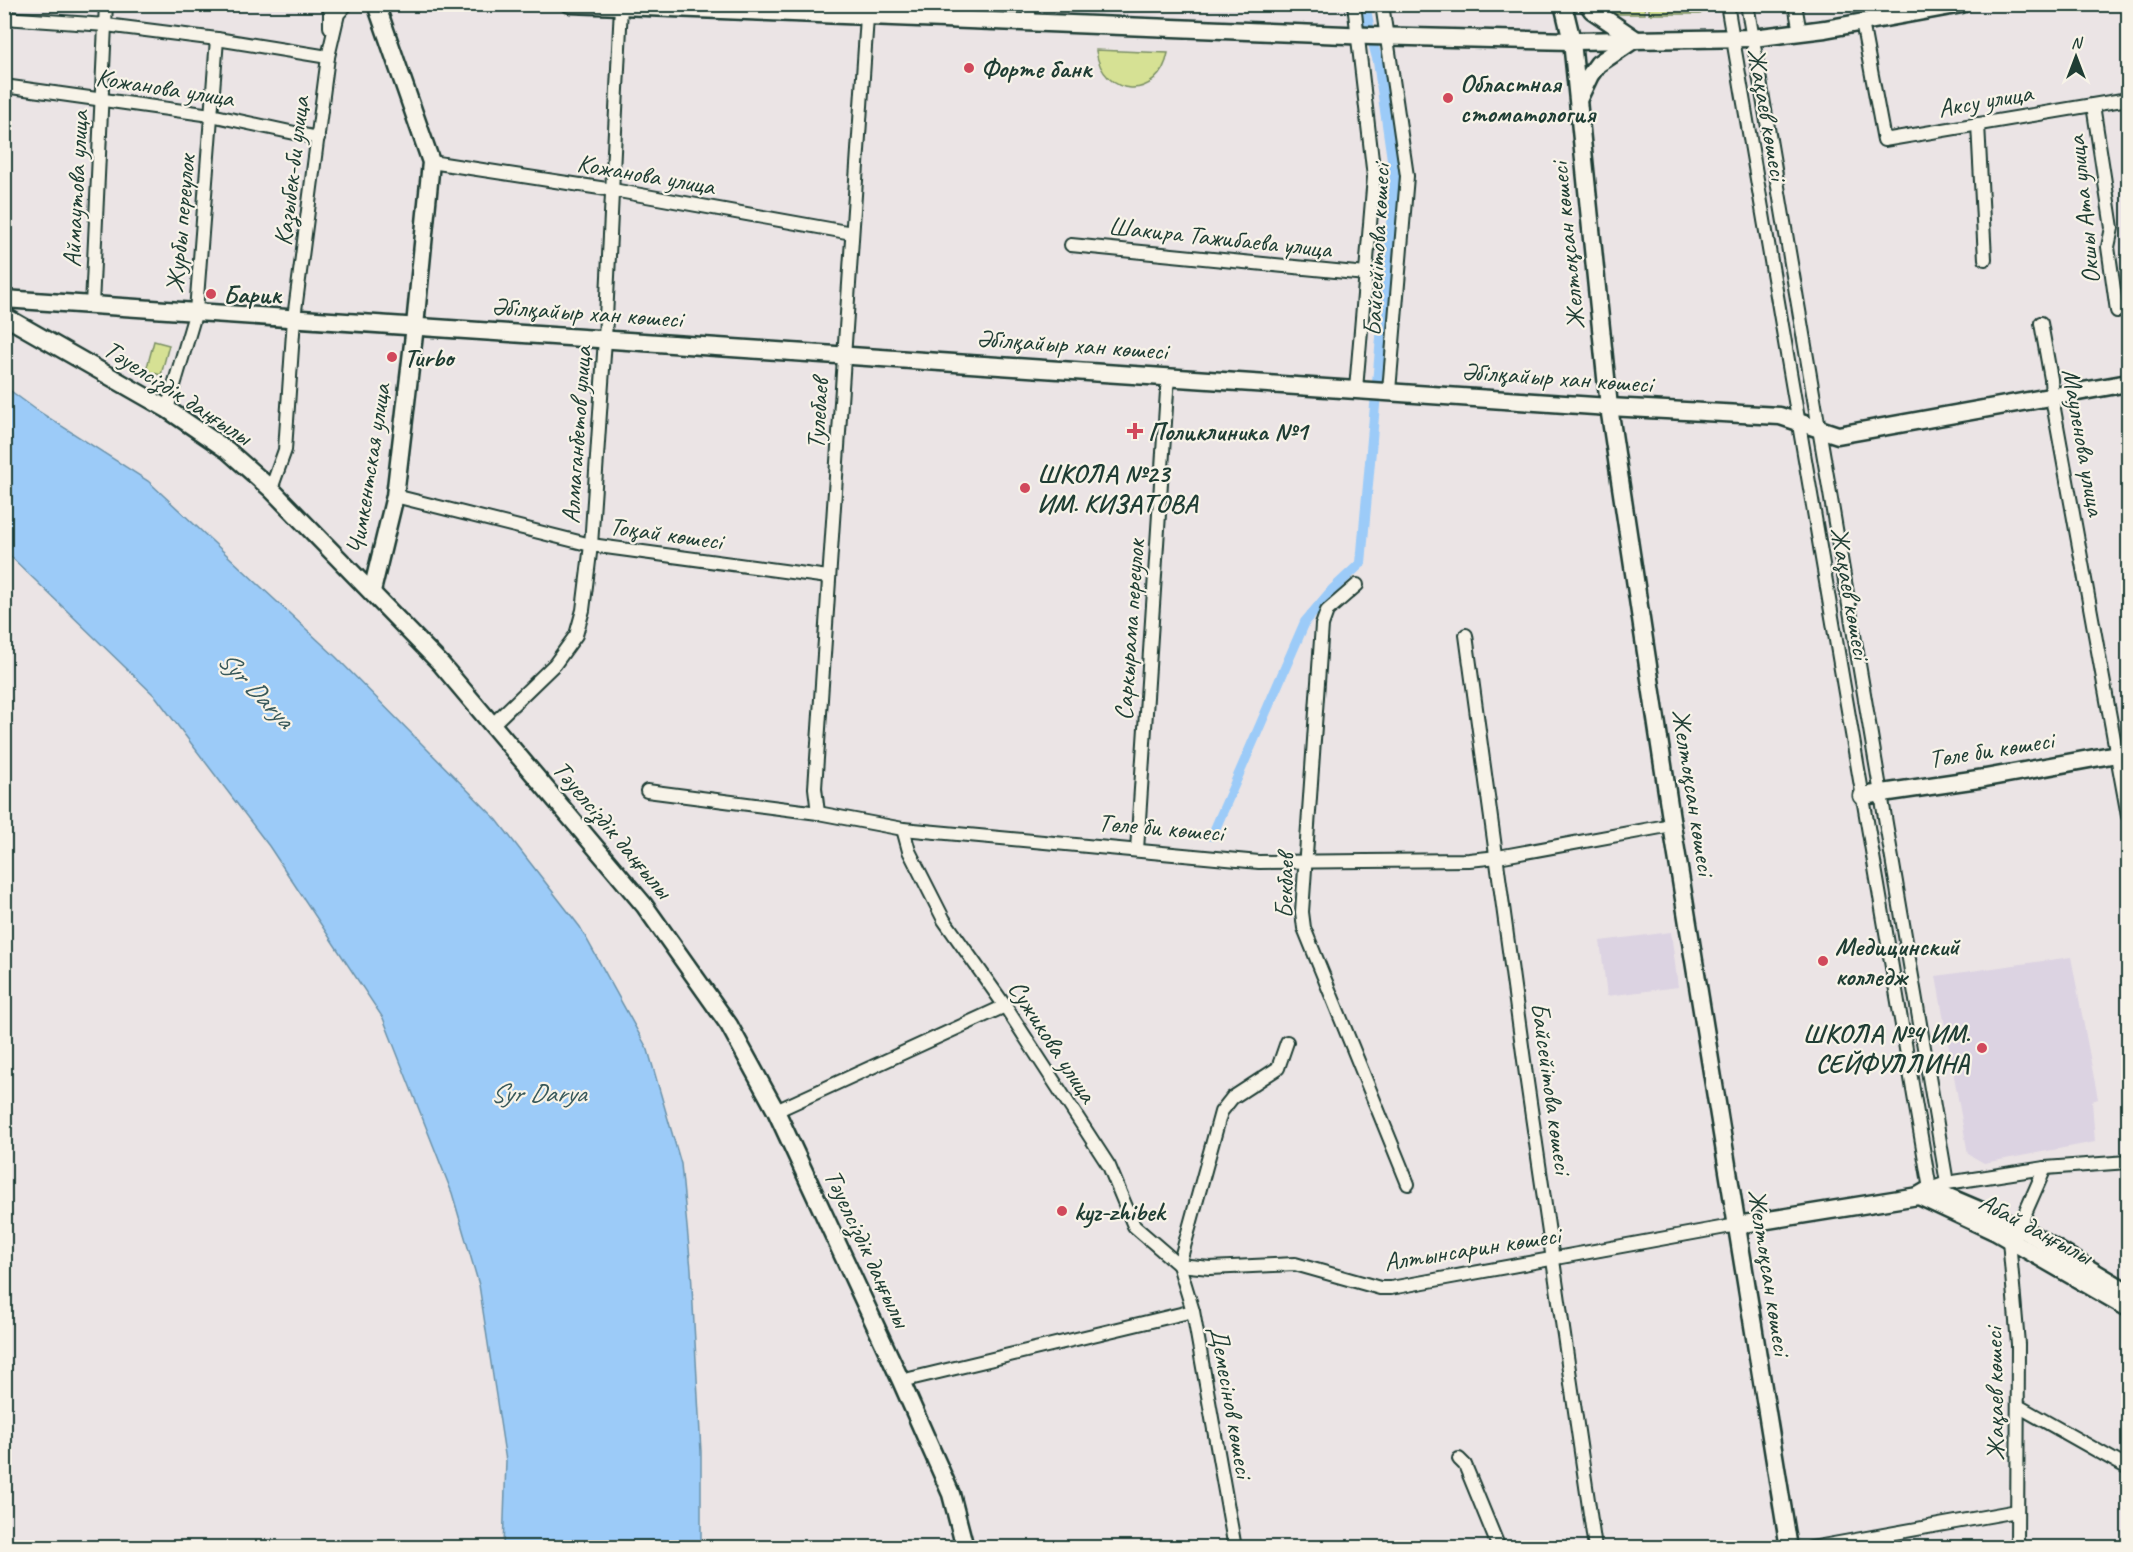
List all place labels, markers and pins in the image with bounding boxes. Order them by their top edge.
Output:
place label: Форте банк [981,52,1093,85]
marker: Форте банк [962,61,976,75]
place label: Областная стоматология [1460,67,1597,130]
marker: Областная стоматология [1441,91,1455,105]
place label: Барик [223,278,283,311]
marker: Барик [204,287,218,301]
place label: Turbo [404,341,456,374]
marker: Turbo [385,350,399,364]
place label: Поликлиника №1 [1148,415,1311,448]
marker: Поликлиника №1 [1126,422,1144,440]
place label: ШКОЛА №23 ИМ. КИЗАТОВА [1037,457,1199,520]
marker: ШКОЛА №23 ИМ. КИЗАТОВА [1018,481,1032,495]
place label: Медицинский колледж [1835,930,1961,993]
marker: Медицинский колледж [1816,954,1830,968]
place label: ШКОЛА №4 ИМ. СЕЙФУЛЛИНА [1803,1017,1971,1080]
marker: ШКОЛА №4 ИМ. СЕЙФУЛЛИНА [1975,1041,1989,1055]
place label: kyz-zhibek [1074,1195,1167,1228]
marker: kyz-zhibek [1055,1204,1069,1218]

